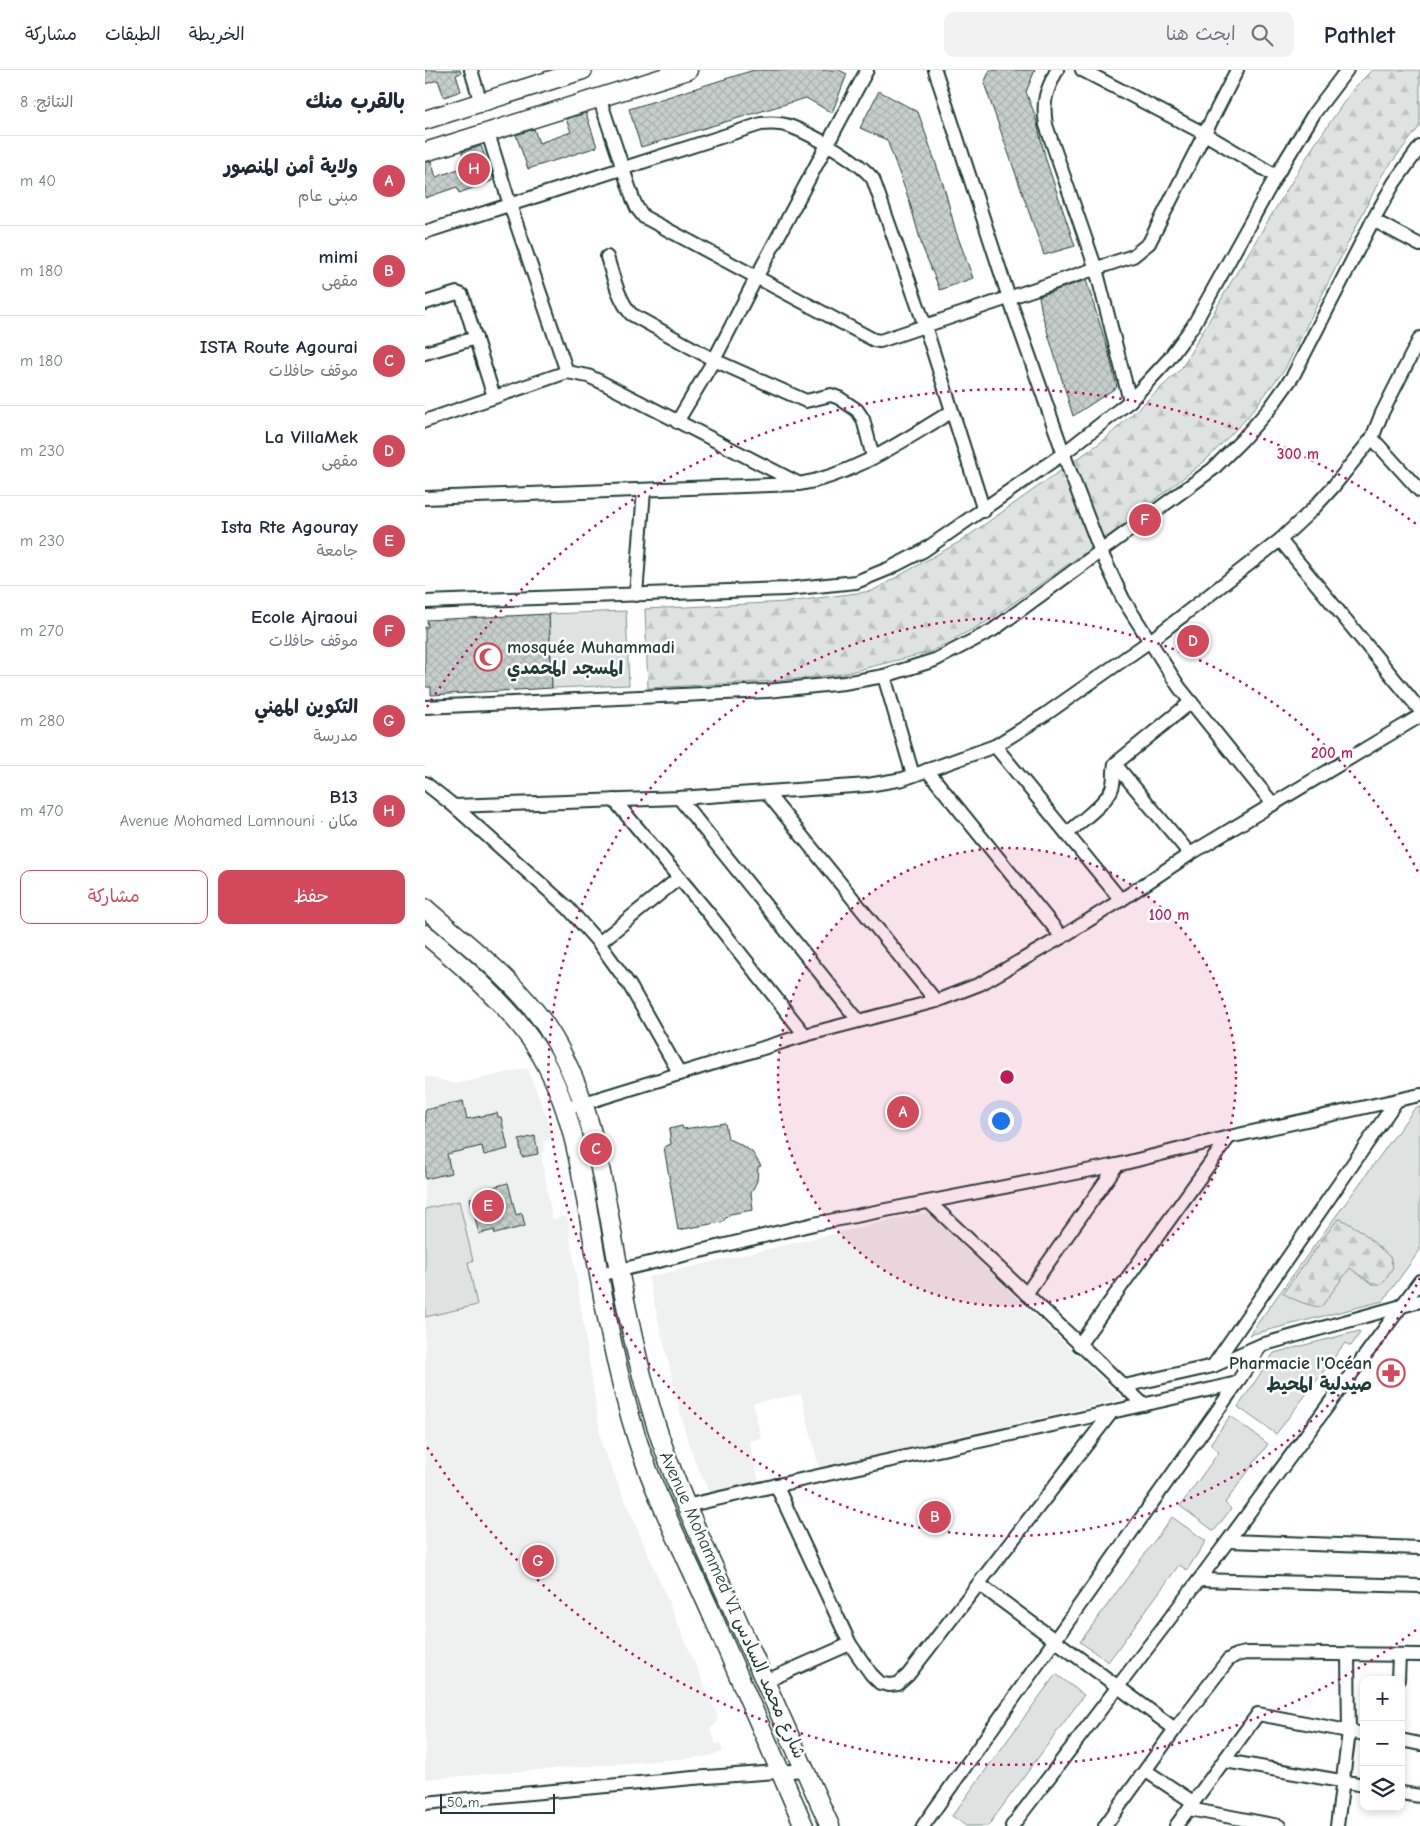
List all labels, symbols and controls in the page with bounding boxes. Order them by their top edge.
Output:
search box [944,12,1294,57]
icon: search [1248,21,1276,49]
text: Pathlet [1324,21,1395,49]
text: ابحث هنا [1166,23,1236,45]
text: مشاركة [25,24,77,45]
text: الطبقات [105,24,161,45]
text: الخريطة [189,24,245,45]
text: بالقرب منك [305,89,405,113]
text: النتائج: 8 [20,93,73,111]
pin: H [458,150,490,188]
text: ولاية أمن المنصور [224,156,358,178]
text: 40 m [20,172,56,190]
text: A [385,172,393,190]
text: مبنى عام [298,187,358,205]
text: mimi [319,246,358,268]
text: 180 m [20,262,63,280]
text: B [384,262,394,280]
text: مقهى [321,272,358,290]
text: ISTA Route Agourai [200,336,358,358]
text: 180 m [20,352,63,370]
text: C [384,352,394,370]
text: موقف حافلات [269,362,358,380]
text: La VillaMek [264,426,358,448]
text: 230 m [20,442,65,460]
text: D [384,442,394,460]
text: 300 m [1277,445,1319,463]
text: مقهى [321,452,358,470]
pin: F [1129,501,1161,539]
text: Ista Rte Agouray [221,516,358,538]
text: 230 m [20,532,65,550]
text: E [384,532,394,550]
text: جامعة [316,542,358,560]
text: Ecole Ajraoui [251,606,358,628]
text: 270 m [20,622,64,640]
text: F [384,622,394,640]
pin: D [1177,622,1209,660]
text: موقف حافلات [269,632,358,650]
place label: mosquée Muhammadi المسجد المحمدي [507,637,675,682]
mosque icon: mosquée Muhammadi المسجد المحمدي [473,642,503,672]
text: التكوين المهني [255,696,358,718]
text: 280 m [20,712,65,730]
text: G [383,712,395,730]
text: مدرسة [313,727,358,745]
text: 200 m [1311,744,1353,762]
text: B13 [330,786,358,808]
text: 470 m [20,802,64,820]
text: H [383,802,395,820]
text: مكان · Avenue Mohamed Lamnouni [120,812,358,830]
button: مشاركة [20,870,208,924]
button: حفظ [218,870,405,924]
text: 100 m [1149,906,1189,924]
centre of rings [998,1068,1016,1086]
pin: A [887,1093,919,1131]
your location [988,1108,1014,1134]
pin: C [580,1130,612,1168]
pin: E [472,1187,504,1225]
place label: Pharmacie l'Océan صيدلية المحيط [1229,1353,1372,1395]
pharmacy icon: Pharmacie l'Océan صيدلية المحيط [1376,1358,1406,1388]
street label: Avenue Mohammed VI شارع محمد السادس [654,1448,810,1762]
pin: B [919,1498,951,1536]
pin: G [522,1542,554,1580]
map controls [1360,1676,1405,1811]
button: + [1360,1676,1405,1721]
button: − [1360,1721,1405,1766]
button: layers [1360,1766,1405,1811]
scale bar [440,1791,555,1814]
text: 50 m [447,1794,479,1811]

